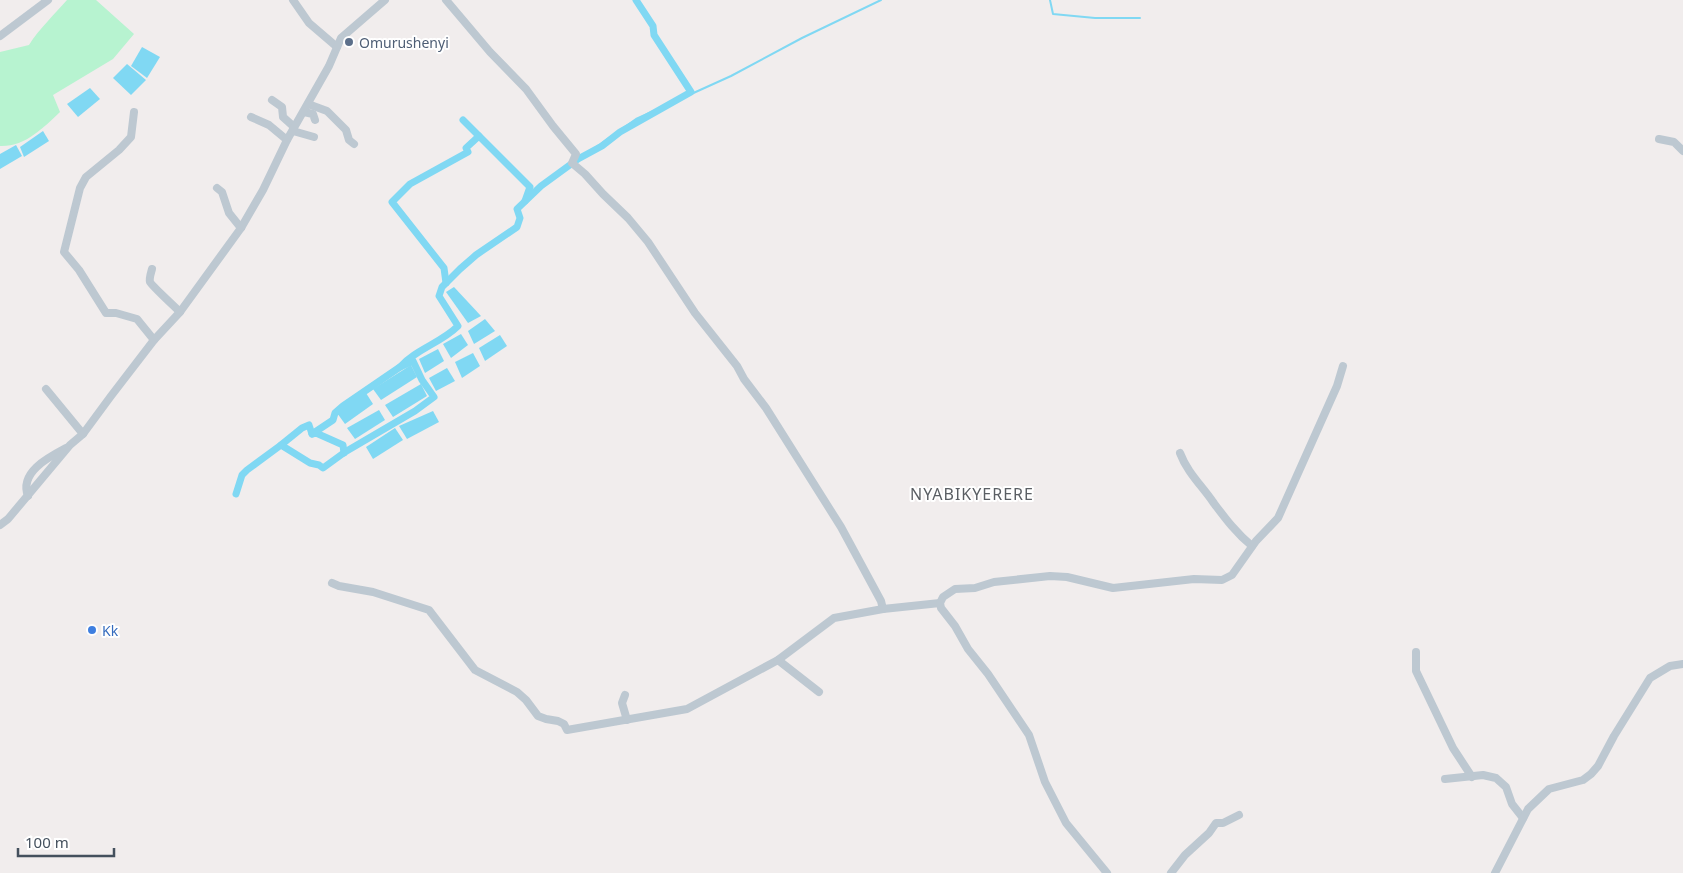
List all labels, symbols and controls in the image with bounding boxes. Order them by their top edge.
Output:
place label: Omurushenyi [359,33,449,52]
marker: Omurushenyi [343,36,355,48]
district label: NYABIKYERERE [910,483,1034,505]
place label: Kk [102,621,119,640]
marker: Kk [86,624,98,636]
scale bar [18,826,114,858]
text: 100 m [25,832,69,852]

